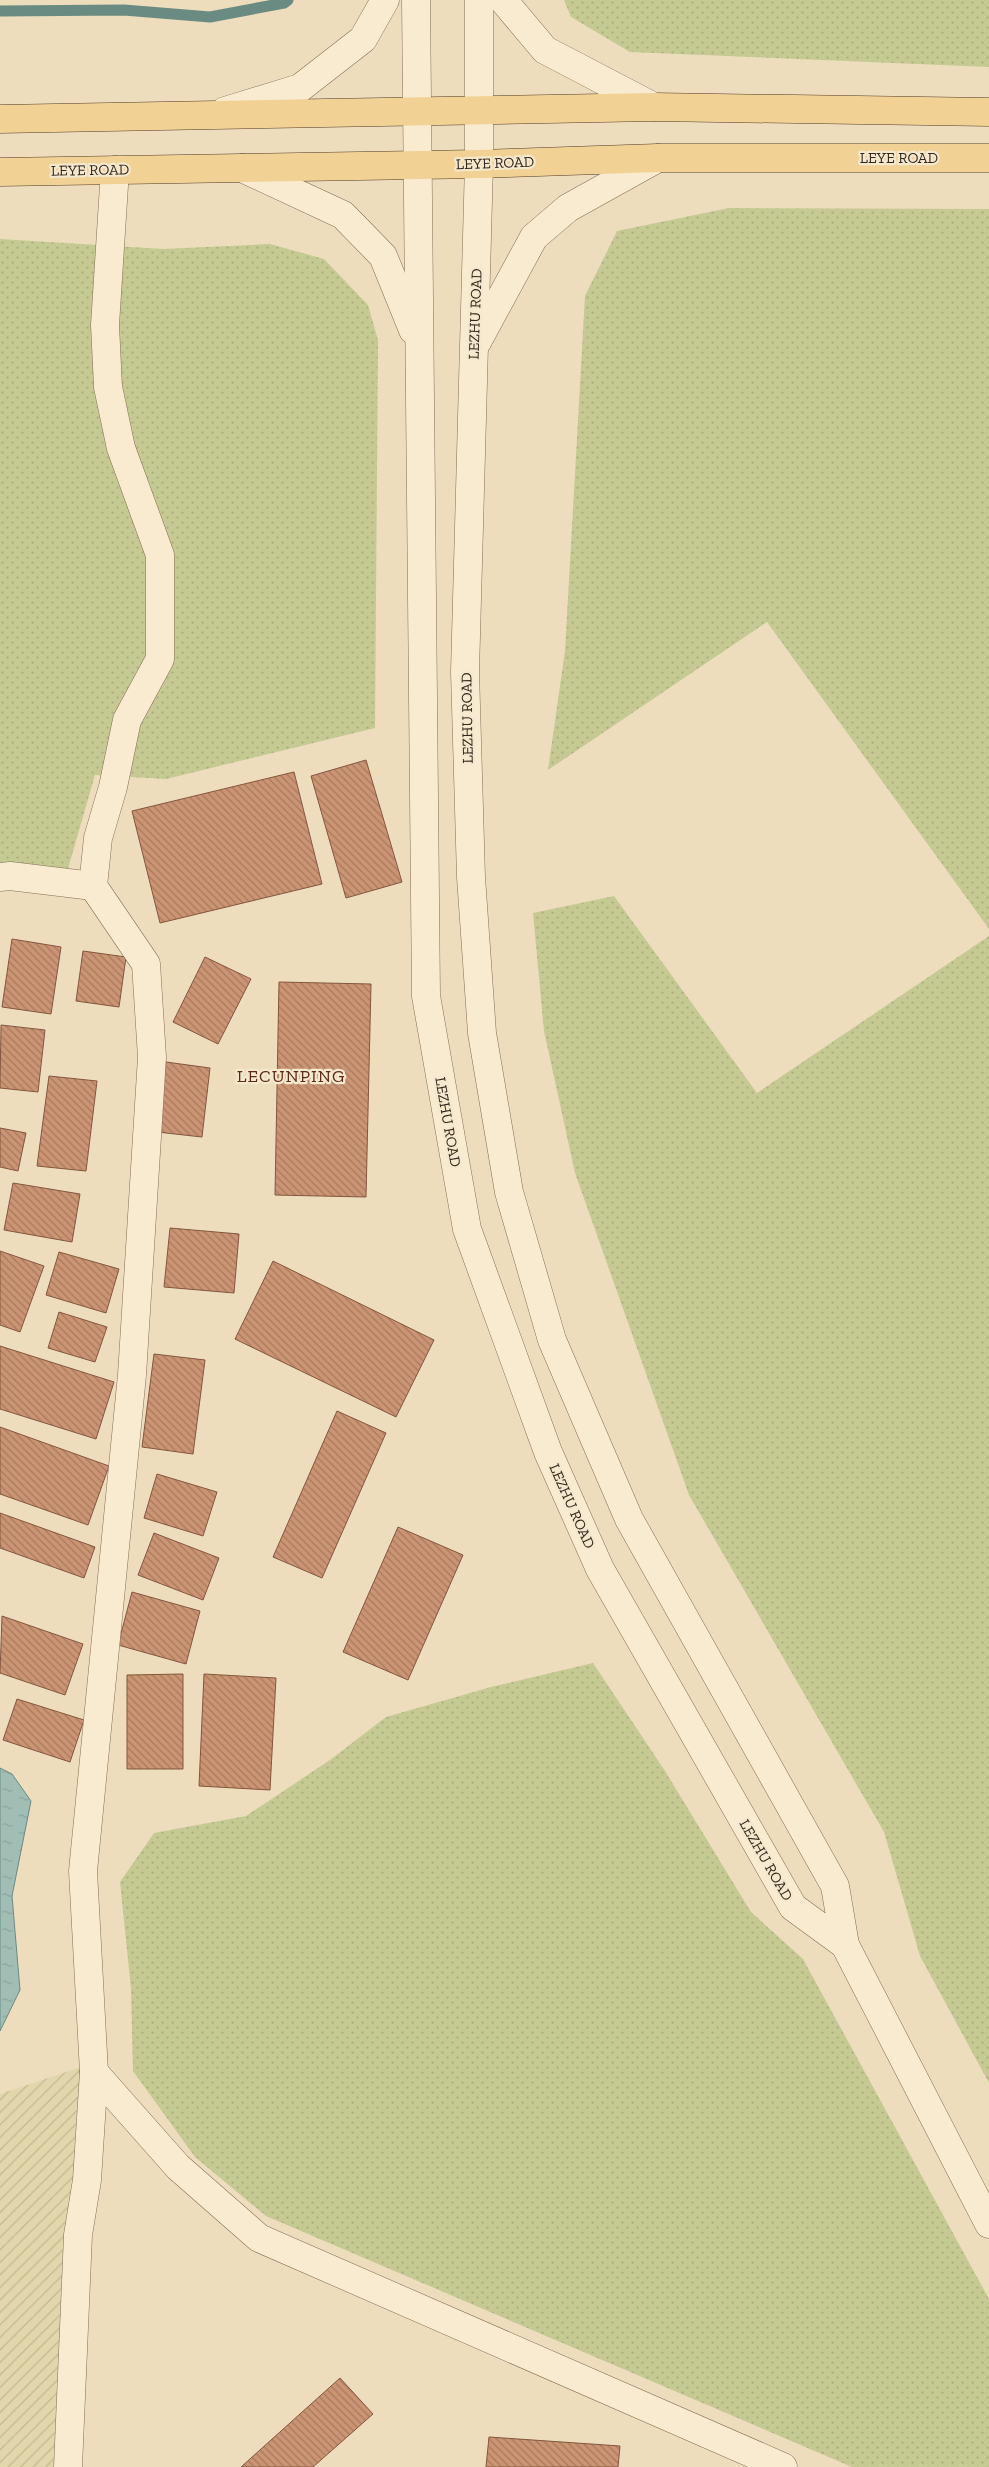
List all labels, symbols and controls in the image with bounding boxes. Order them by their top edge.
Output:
street label: LEYE ROAD [860,149,938,167]
street label: LEYE ROAD [456,153,534,173]
street label: LEYE ROAD [51,160,129,180]
street label: LEZHU ROAD [464,268,486,360]
street label: LEZHU ROAD [457,672,477,764]
district label: LECUNPING [237,1065,345,1087]
street label: LEZHU ROAD [431,1076,465,1168]
street label: LEZHU ROAD [545,1461,599,1551]
street label: LEZHU ROAD [735,1816,797,1904]

